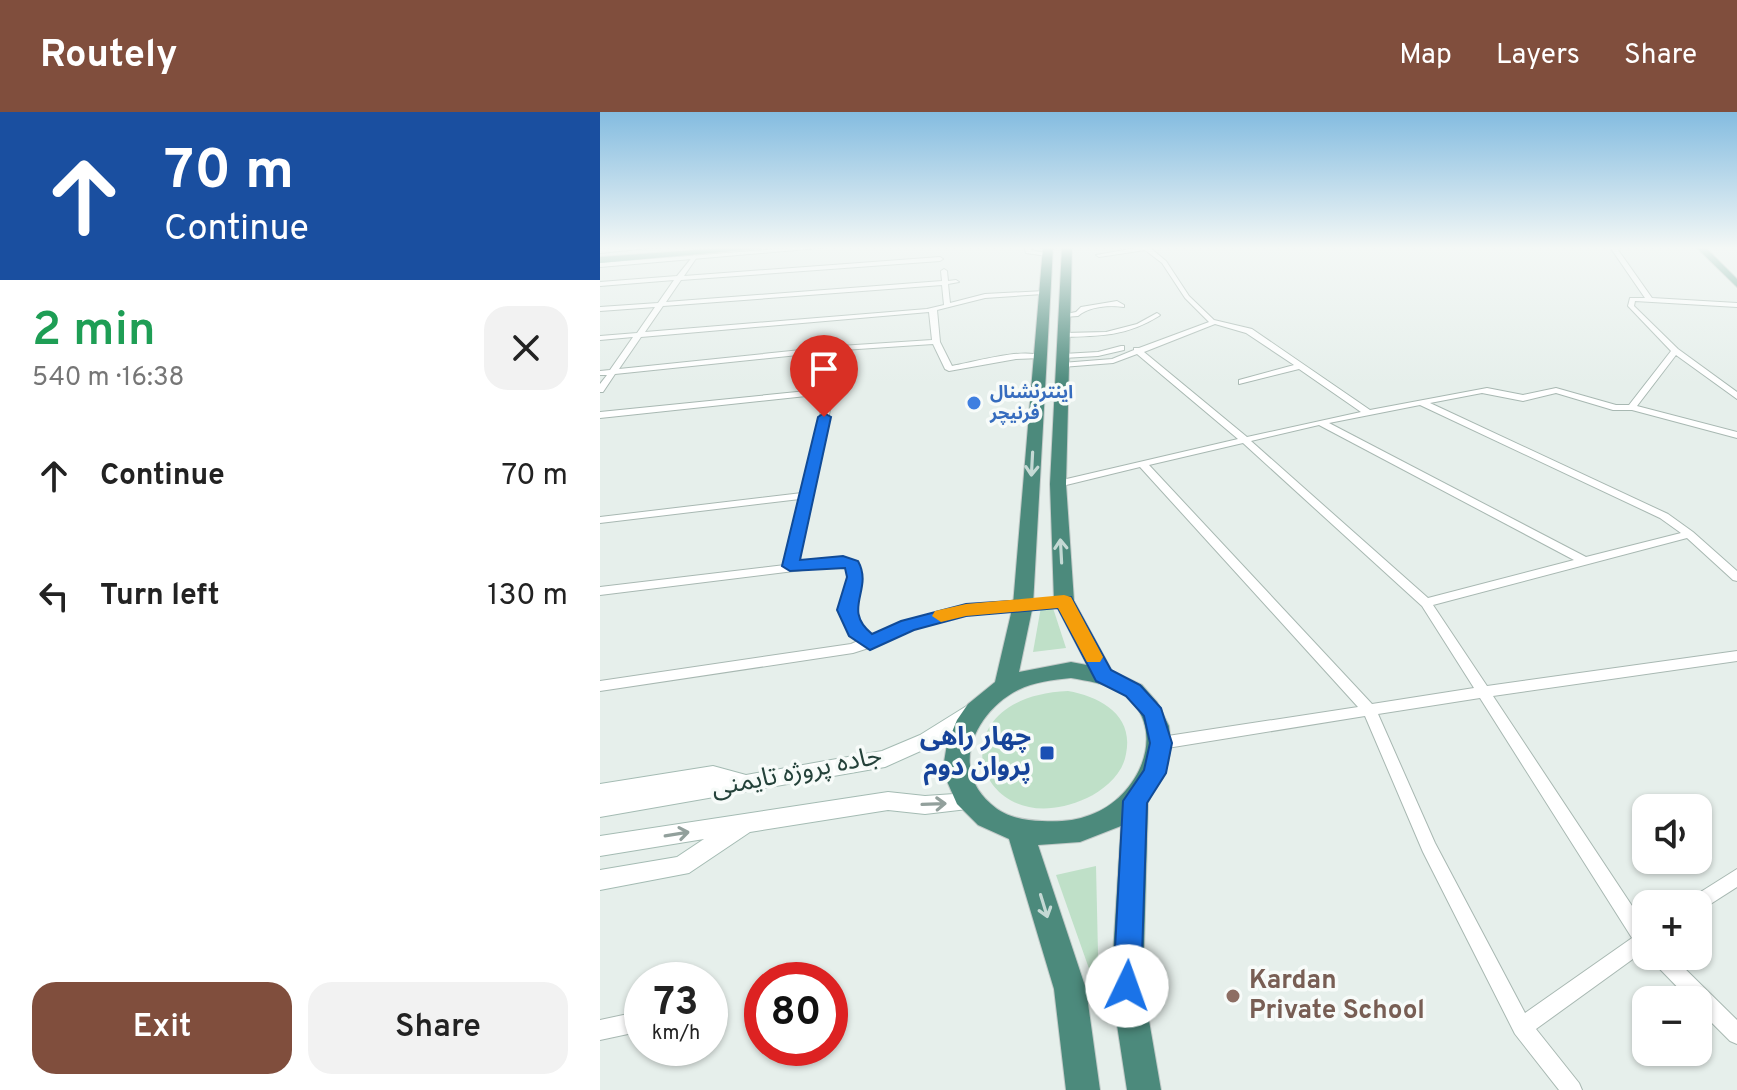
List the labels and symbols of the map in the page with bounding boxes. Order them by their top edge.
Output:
pin [790,335,858,417]
place label: اینترنشنال فرنیچر [989,382,1073,426]
marker: اینترنشنال فرنیچر [965,394,983,412]
one-way arrow [1024,450,1039,477]
one-way arrow [1054,538,1069,565]
place label: چهار راهی پروان دوم [920,722,1031,786]
street label: جاده پروژه تایمنی [709,740,885,806]
marker: چهار راهی پروان دوم [1038,744,1056,762]
one-way arrow [920,796,947,811]
one-way arrow [664,826,689,841]
one-way arrow [1037,894,1052,919]
position arrow [1085,944,1169,1028]
speed limit sign: 80 [744,962,848,1066]
place label: Kardan Private School [1249,965,1425,1028]
marker: Kardan Private School [1224,987,1242,1005]

